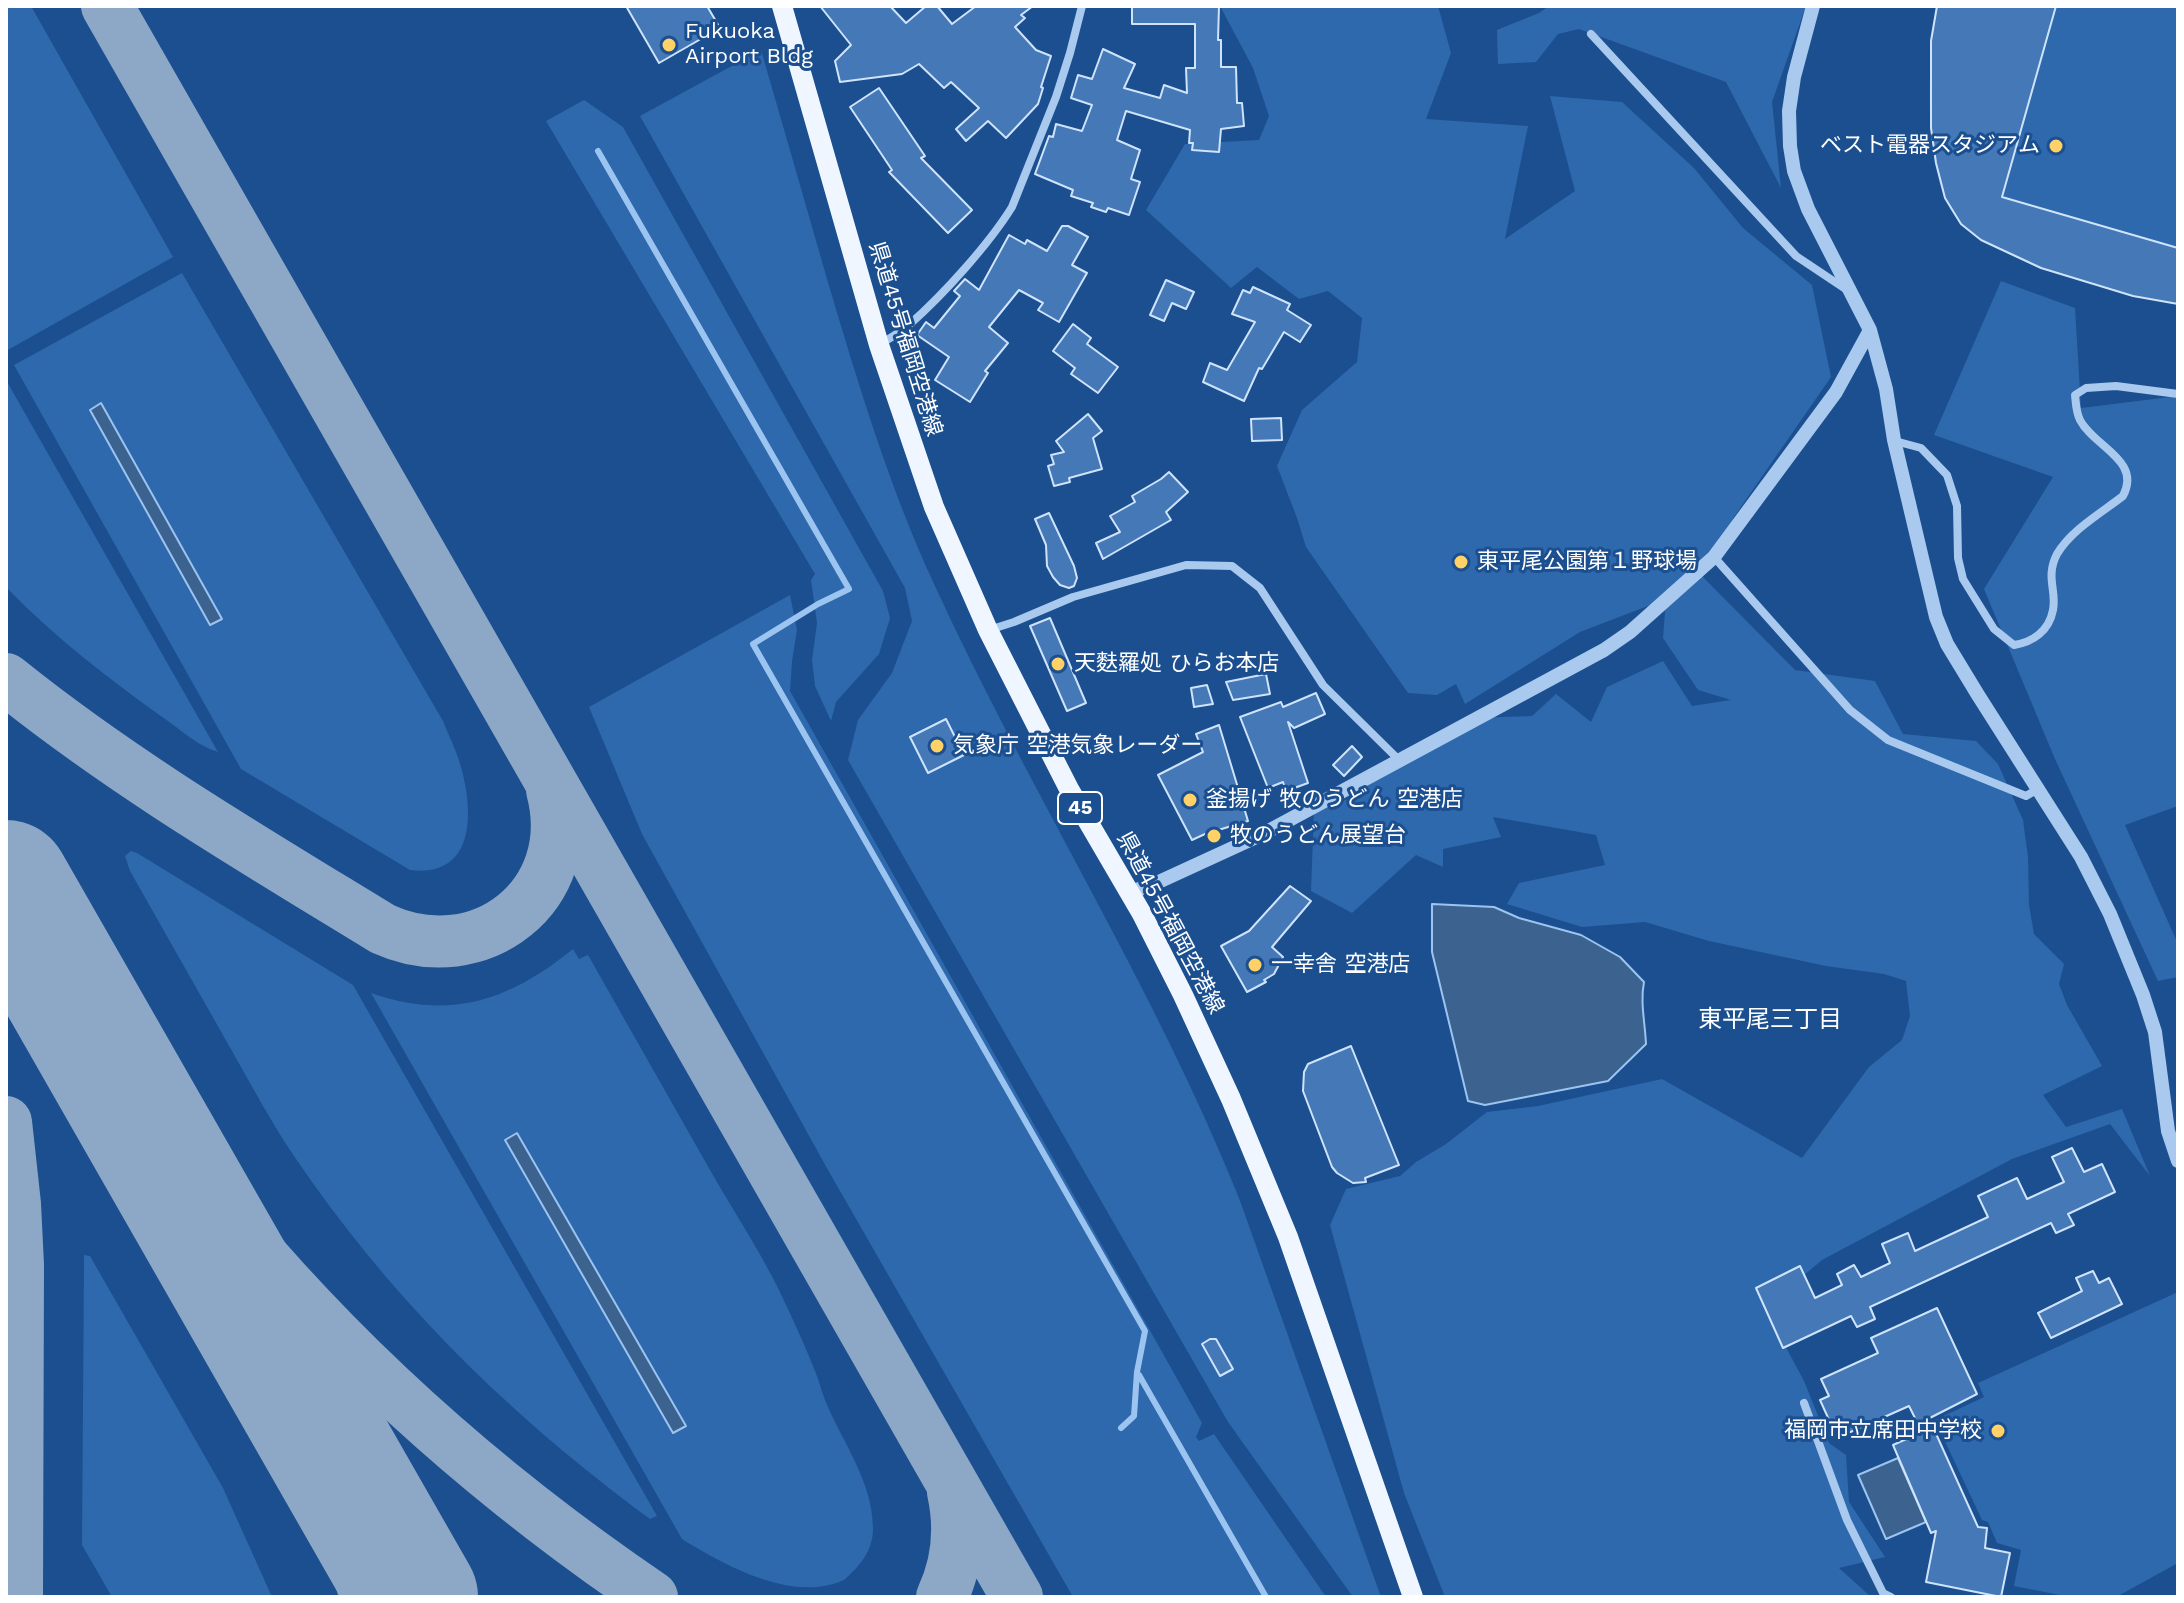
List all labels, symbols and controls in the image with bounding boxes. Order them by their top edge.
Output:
place label: Fukuoka Airport Bldg [685,19,813,70]
marker: Fukuoka Airport Bldg [660,36,678,54]
place label: ベスト電器スタジアム [1820,133,2040,159]
marker: ベスト電器スタジアム [2047,137,2065,155]
street label: 県道45号福岡空港線 [863,238,947,440]
place label: 東平尾公園第１野球場 [1477,549,1697,575]
marker: 東平尾公園第１野球場 [1452,553,1470,571]
place label: 天麩羅処 ひらお本店 [1074,651,1280,677]
marker: 天麩羅処 ひらお本店 [1049,655,1067,673]
place label: 気象庁 空港気象レーダー [953,733,1203,759]
marker: 気象庁 空港気象レーダー [928,737,946,755]
place label: 釜揚げ 牧のうどん 空港店 [1206,787,1463,813]
marker: 釜揚げ 牧のうどん 空港店 [1181,791,1199,809]
road number: 45 [1058,792,1102,824]
place label: 牧のうどん展望台 [1230,823,1406,849]
marker: 牧のうどん展望台 [1205,827,1223,845]
street label: 県道45号福岡空港線 [1111,828,1229,1018]
place label: 一幸舎 空港店 [1271,952,1411,978]
marker: 一幸舎 空港店 [1246,956,1264,974]
district label: 東平尾三丁目 [1698,1006,1842,1034]
place label: 福岡市立席田中学校 [1784,1418,1982,1444]
marker: 福岡市立席田中学校 [1989,1422,2007,1440]

